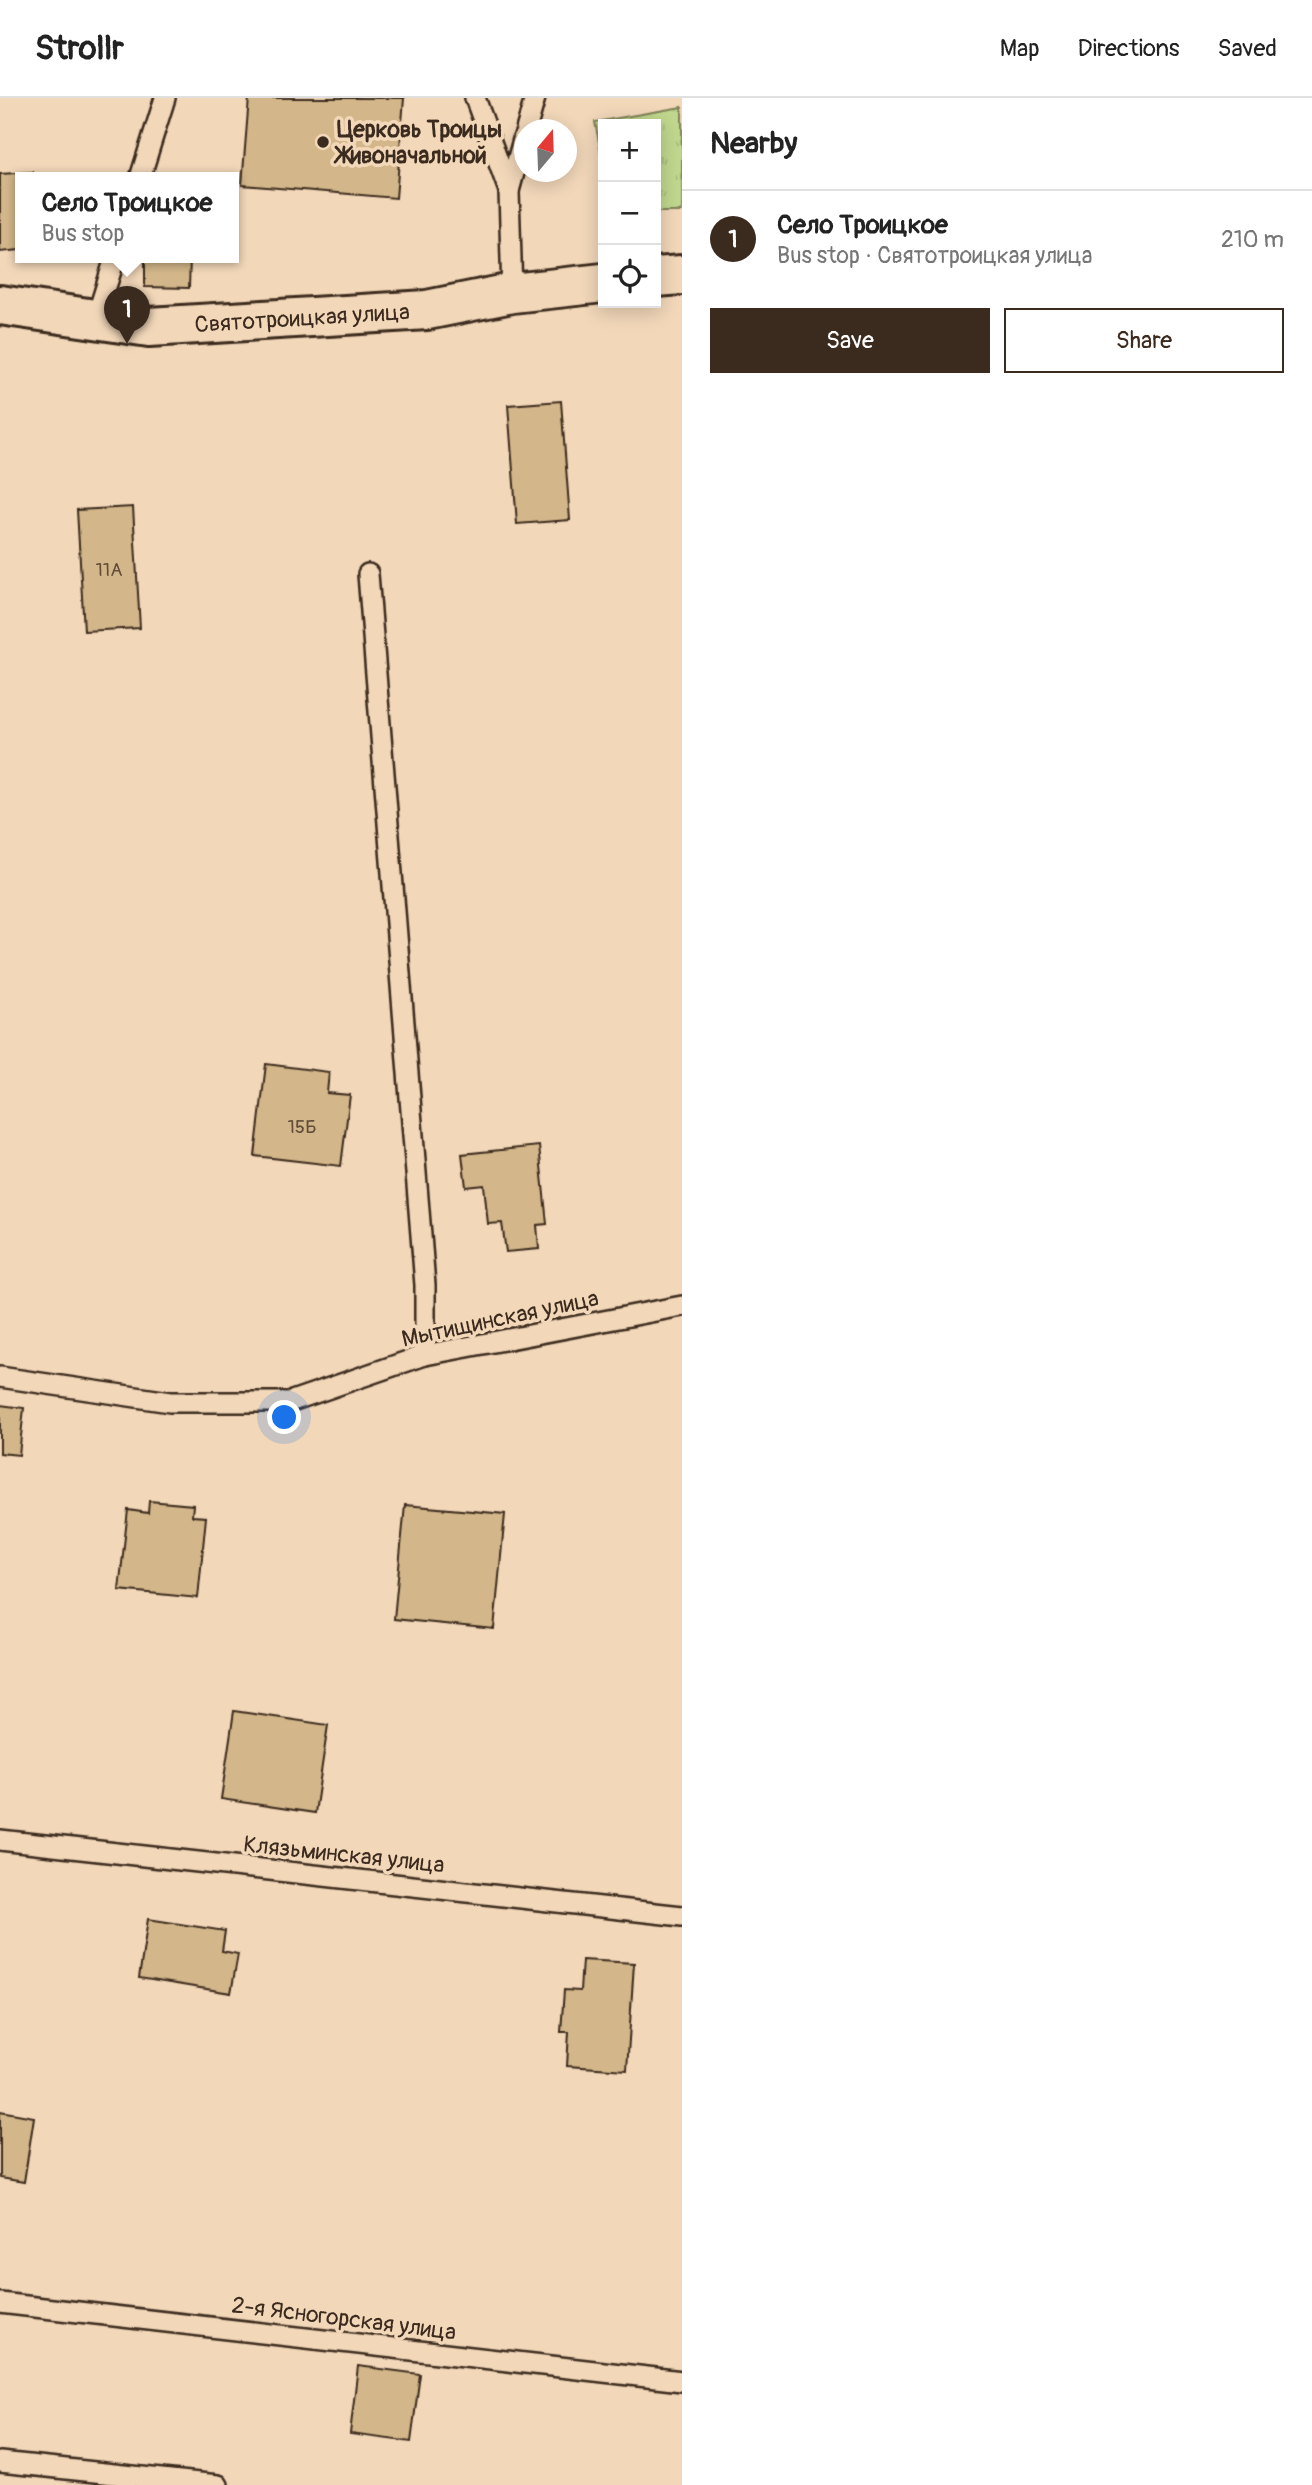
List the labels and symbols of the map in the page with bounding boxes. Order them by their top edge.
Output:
place label: Церковь Троицы Живоначальной [333,115,502,170]
north arrow [514,119,577,182]
marker: Церковь Троицы Живоначальной [315,134,331,150]
pin: 1 [104,286,150,344]
street label: Святотроицкая улица [194,297,410,339]
house number: 11А [95,558,123,582]
house number: 15Б [287,1115,317,1139]
street label: Мытищинская улица [399,1283,601,1354]
your location [267,1400,301,1434]
street label: Клязьминская улица [242,1830,446,1879]
street label: 2-я Ясногорская улица [230,2290,458,2347]

